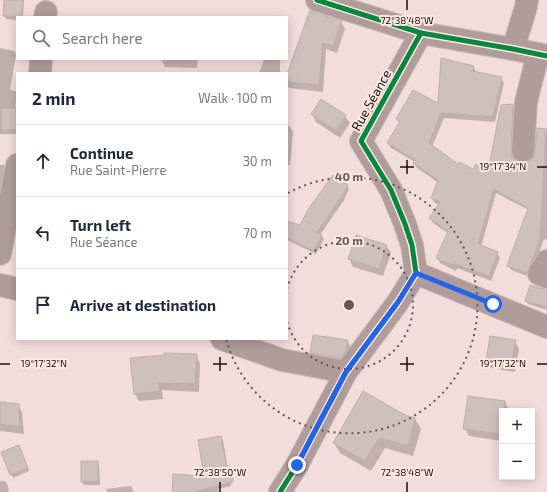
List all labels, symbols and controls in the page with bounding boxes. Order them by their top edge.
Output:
text: 72°38'48"W [380,14,434,26]
search box [16,16,288,60]
icon: search [30,27,52,49]
text: Search here [62,29,143,47]
street label: Rue Séance [348,67,394,133]
text: 2 min [32,88,75,108]
text: Walk · 100 m [198,90,272,106]
text: Continue [70,144,133,162]
icon: ahead [32,150,54,172]
text: 30 m [243,153,272,169]
text: 19°17'34"N [480,160,526,172]
text: Rue Saint-Pierre [70,162,166,178]
text: 40 m [335,169,363,183]
text: Turn left [70,216,131,234]
icon: left [32,222,54,244]
text: 70 m [243,225,272,241]
text: 20 m [335,233,363,247]
text: Rue Séance [70,234,138,250]
icon: arrive [32,294,54,316]
route start [484,295,502,313]
text: Arrive at destination [70,296,216,314]
centre of rings [342,298,356,312]
text: 19°17'32"N [21,357,67,369]
text: 19°17'32"N [480,357,526,369]
map controls [499,408,535,480]
button: + [499,408,535,444]
button: − [499,444,535,480]
route end [288,456,306,474]
text: 72°38'50"W [194,466,247,478]
text: 72°38'48"W [380,466,434,478]

